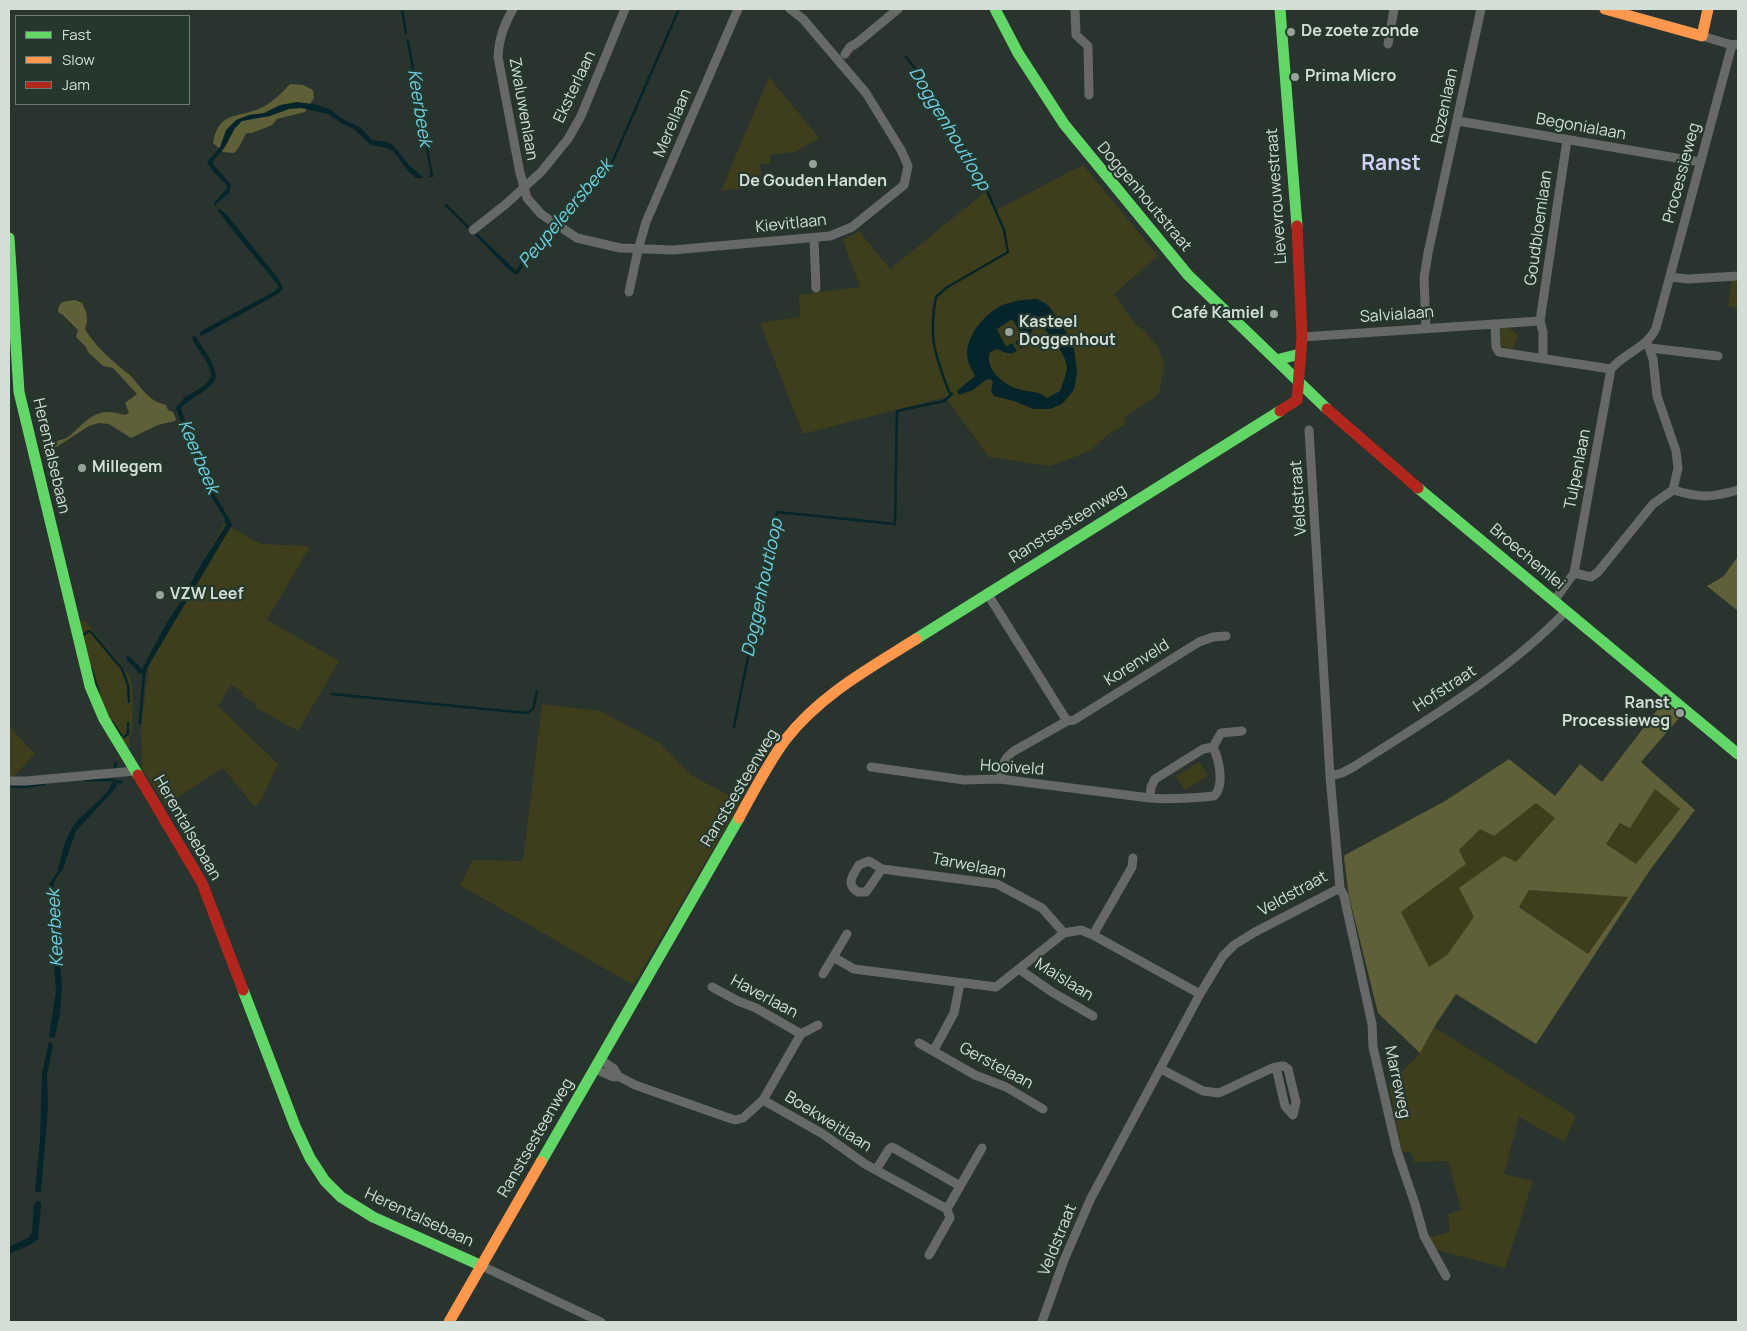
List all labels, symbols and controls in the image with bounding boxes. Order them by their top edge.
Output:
legend [15,15,190,105]
place label: De zoete zonde [1301,22,1419,42]
text: Fast [62,24,91,45]
marker: De zoete zonde [1285,26,1297,38]
street label: Eksterlaan [550,48,600,126]
text: Slow [62,49,95,70]
street label: Zwaluwenlaan [504,56,542,162]
water label: Doggenhoutloop [904,63,994,195]
street label: Rozenlaan [1428,66,1462,146]
place label: Prima Micro [1305,67,1396,87]
water label: Keerbeek [402,68,436,148]
marker: Prima Micro [1289,71,1301,83]
text: Jam [62,74,90,95]
street label: Merellaan [650,86,696,160]
street label: Begonialaan [1534,110,1628,144]
street label: Processieweg [1659,121,1705,225]
street label: Lievevrouwestraat [1263,127,1291,265]
street label: Doggenhoutstraat [1093,138,1195,256]
district label: Ranst [1361,151,1421,177]
water label: Peupeleersbeek [514,155,618,273]
marker: De Gouden Handen [807,158,819,170]
street label: Goudbloemlaan [1521,169,1557,287]
place label: De Gouden Handen [739,172,887,192]
street label: Kievitlaan [754,211,828,237]
street label: Salvialaan [1359,303,1435,327]
place label: Café Kamiel [1172,304,1264,324]
marker: Café Kamiel [1268,308,1280,320]
place label: Kasteel Doggenhout [1019,313,1116,351]
marker: Kasteel Doggenhout [1003,326,1015,338]
street label: Herentalsebaan [28,396,74,516]
water label: Keerbeek [173,417,223,497]
street label: Tulpenlaan [1561,427,1595,511]
place label: Millegem [92,458,162,478]
street label: Veldstraat [1287,460,1311,536]
marker: Millegem [76,462,88,474]
street label: Ranstsesteenweg [1006,480,1130,568]
water label: Doggenhoutloop [738,517,788,659]
street label: Broechemlei [1486,520,1568,594]
place label: VZW Leef [170,585,244,605]
marker: VZW Leef [154,589,166,601]
street label: Korenveld [1101,636,1173,690]
street label: Hofstraat [1410,662,1480,716]
place label: Ranst Processieweg [1562,694,1670,732]
marker: Ranst Processieweg [1674,707,1686,719]
street label: Ranstsesteenweg [697,726,783,850]
street label: Hooiveld [979,756,1045,780]
street label: Herentalsebaan [149,772,225,884]
street label: Tarwelaan [930,849,1008,883]
street label: Veldstraat [1255,867,1331,921]
water label: Keerbeek [43,888,69,968]
street label: Maislaan [1031,955,1097,1005]
street label: Haverlaan [727,971,801,1023]
street label: Gerstelaan [956,1039,1036,1093]
street label: Marreweg [1380,1044,1414,1120]
street label: Ranstsesteenweg [494,1075,578,1201]
street label: Boekweitlaan [781,1088,875,1156]
street label: Herentalsebaan [361,1184,477,1252]
street label: Veldstraat [1035,1201,1081,1279]

